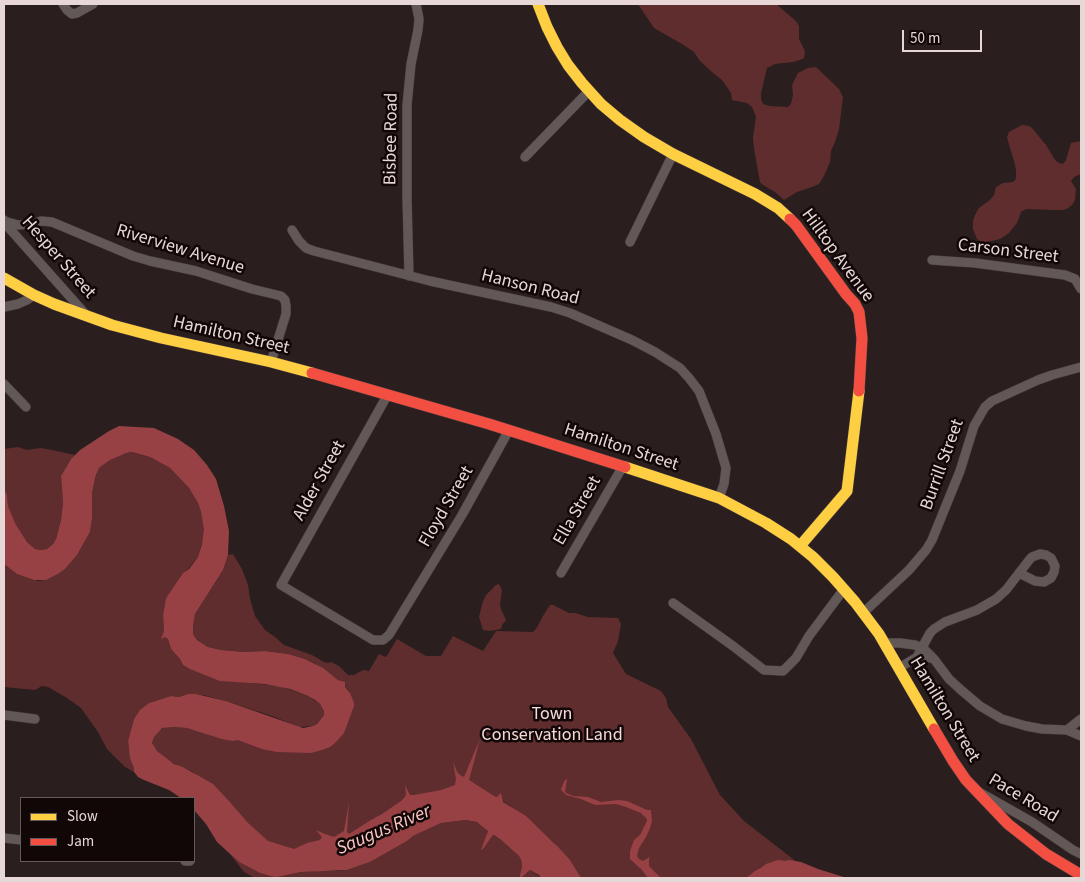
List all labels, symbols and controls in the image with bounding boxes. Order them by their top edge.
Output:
scale bar [905,20,985,52]
text: 50 m [910,28,940,49]
street label: Bisbee Road [380,93,404,185]
street label: Hilltop Avenue [796,205,878,307]
street label: Hesper Street [16,212,100,304]
street label: Riverview Avenue [113,220,247,280]
street label: Carson Street [956,235,1060,269]
street label: Hanson Road [479,265,581,311]
street label: Hamilton Street [171,312,291,360]
street label: Burrill Street [917,417,969,513]
street label: Hamilton Street [561,419,681,477]
street label: Alder Street [289,437,351,525]
street label: Floyd Street [415,463,479,551]
street label: Ella Street [550,473,606,549]
street label: Hamilton Street [904,653,984,767]
park label: Town Conservation Land [481,704,623,746]
street label: Pace Road [984,770,1062,828]
legend [20,797,195,862]
water label: Saugus River [333,801,435,861]
text: Slow [67,806,98,827]
text: Jam [67,831,94,852]

